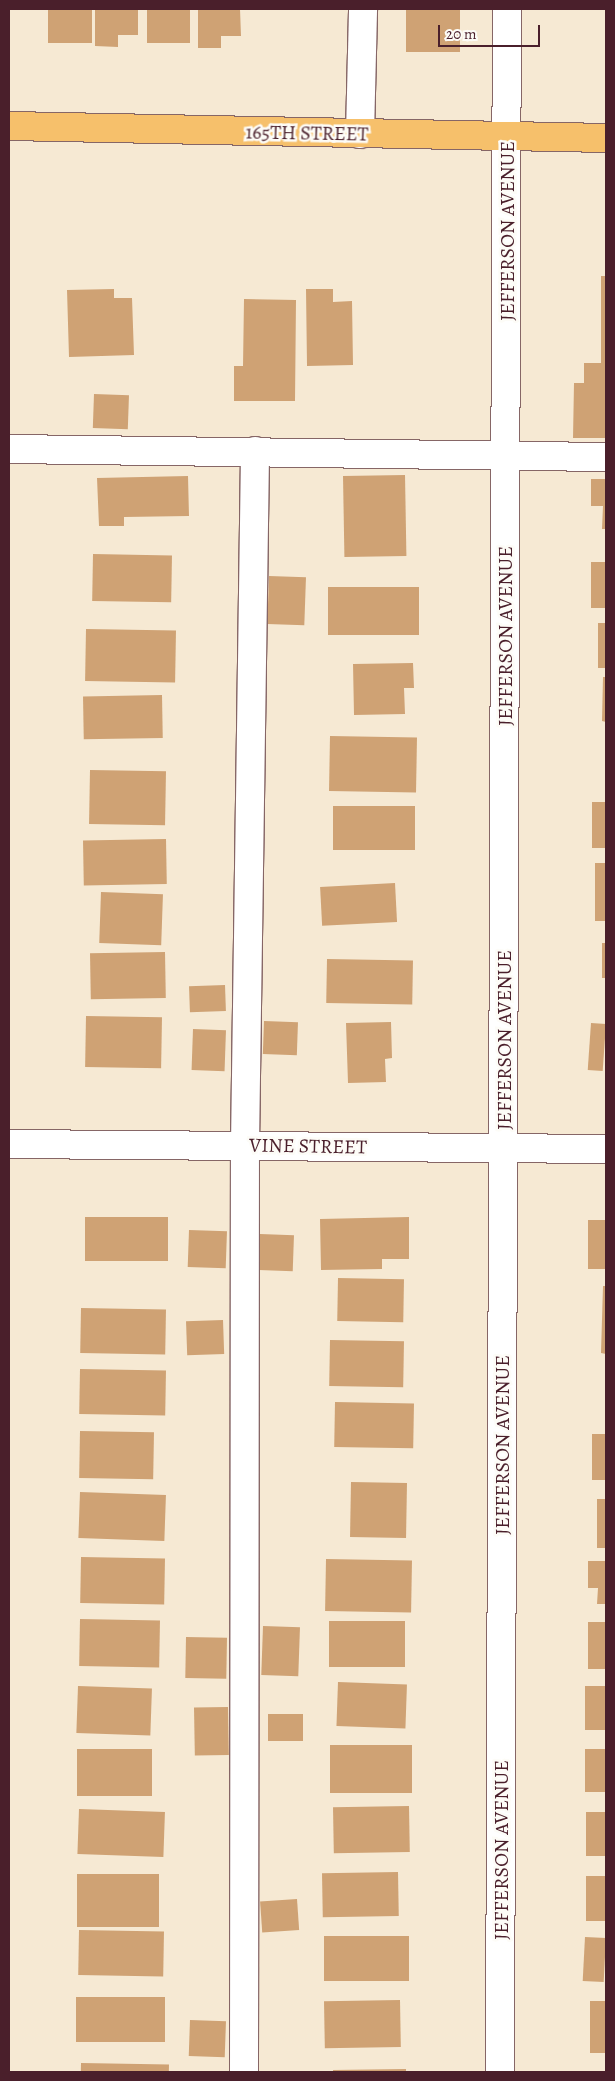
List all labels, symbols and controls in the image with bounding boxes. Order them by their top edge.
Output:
scale bar [440,15,542,47]
text: 20 m [446,24,477,44]
street label: 165TH STREET [245,120,369,146]
street label: JEFFERSON AVENUE [495,141,519,321]
street label: JEFFERSON AVENUE [493,546,517,726]
street label: JEFFERSON AVENUE [492,950,516,1130]
street label: VINE STREET [249,1133,367,1159]
street label: JEFFERSON AVENUE [490,1355,514,1535]
street label: JEFFERSON AVENUE [489,1760,513,1940]

